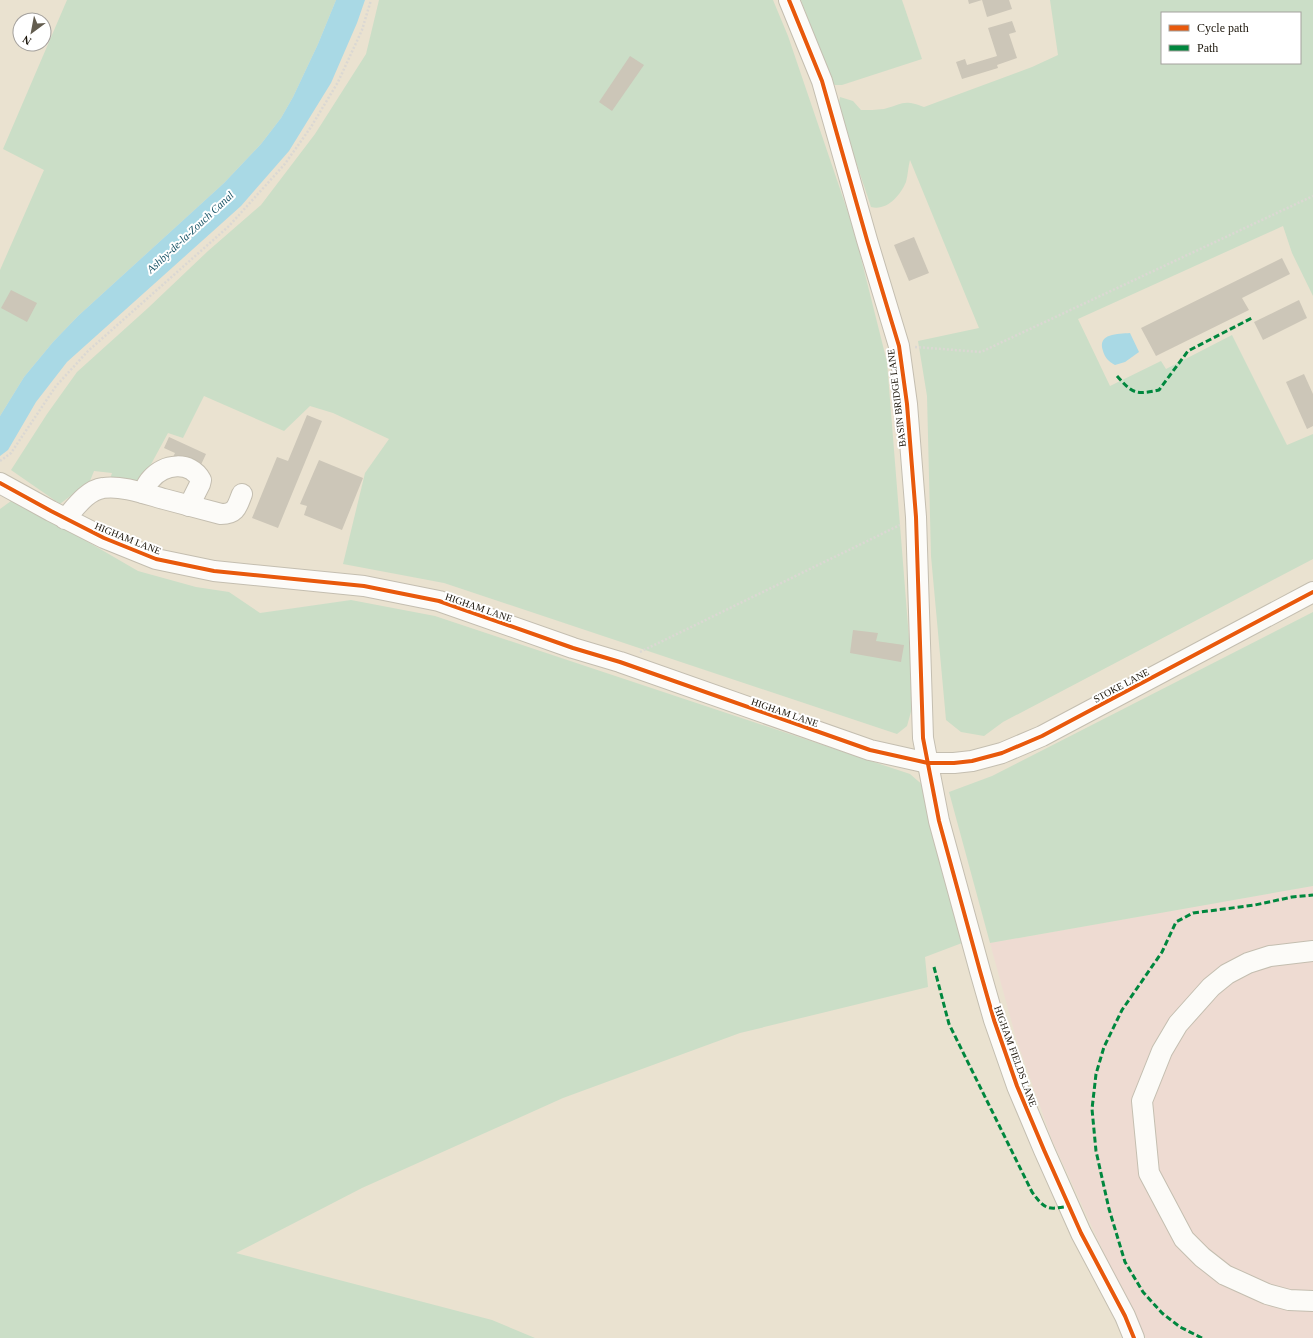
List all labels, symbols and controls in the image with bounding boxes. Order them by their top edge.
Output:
north arrow [12,12,52,52]
legend [1161,12,1301,64]
text: Cycle path [1197,21,1249,35]
text: N [20,33,33,48]
text: Path [1197,41,1218,55]
water label: Ashby-de-la-Zouch Canal [144,189,236,276]
street label: BASIN BRIDGE LANE [885,348,908,448]
street label: HIGHAM LANE [93,520,162,557]
street label: HIGHAM LANE [444,591,514,624]
street label: STOKE LANE [1092,666,1151,705]
street label: HIGHAM LANE [750,696,820,729]
street label: HIGHAM FIELDS LANE [992,1004,1039,1108]

